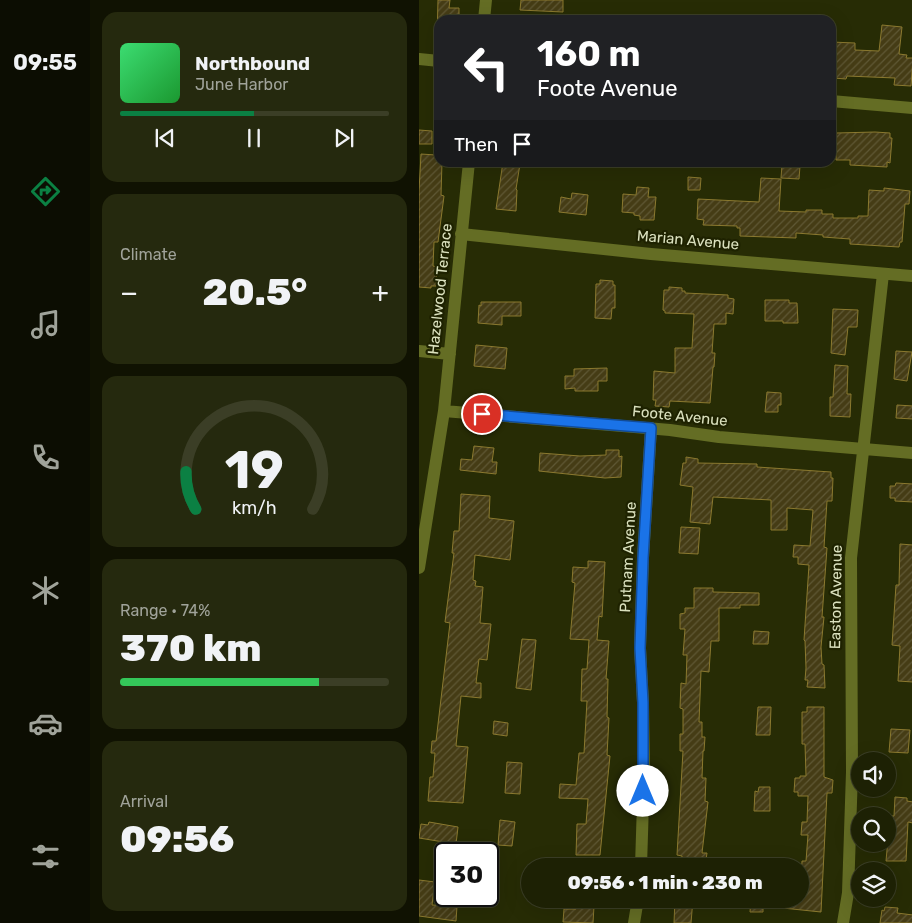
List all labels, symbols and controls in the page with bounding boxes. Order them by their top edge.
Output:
text: 160 m [537,33,641,75]
icon: left [454,35,519,100]
text: 09:55 [13,49,77,76]
text: Northbound [195,52,310,75]
text: June Harbor [195,75,288,94]
text: Foote Avenue [537,75,678,102]
icon: previous [151,124,179,152]
icon: pause [240,124,268,152]
icon: next [330,124,358,152]
icon: arrive [508,130,536,158]
text: Then [454,133,498,156]
icon: directions [28,174,63,209]
street label: Hazelwood Terrace [424,223,456,355]
street label: Marian Avenue [636,227,740,253]
text: Climate [120,245,177,264]
text: 20.5° [202,269,307,315]
text: − [120,276,138,309]
text: + [372,276,389,309]
icon: music [28,307,63,342]
pin [461,393,503,435]
icon: arrive [468,400,496,428]
street label: Foote Avenue [631,402,729,430]
text: 19 [225,439,284,501]
icon: phone [28,440,63,475]
text: km/h [232,497,277,518]
street label: Putnam Avenue [616,501,640,613]
street label: Easton Avenue [826,545,846,649]
icon: climate [28,573,63,608]
text: Range · 74% [120,601,210,620]
text: 370 km [120,625,261,671]
icon: car [28,706,63,741]
map controls [851,752,896,907]
button: sound [851,752,896,797]
position arrow [616,764,668,816]
text: Arrival [120,792,168,811]
button: search [851,807,896,852]
text: 09:56 [120,816,234,862]
icon: filters [28,839,63,874]
speed limit sign: 30 [434,842,499,907]
button: layers [851,862,896,907]
text: 09:56 · 1 min · 230 m [567,871,763,894]

